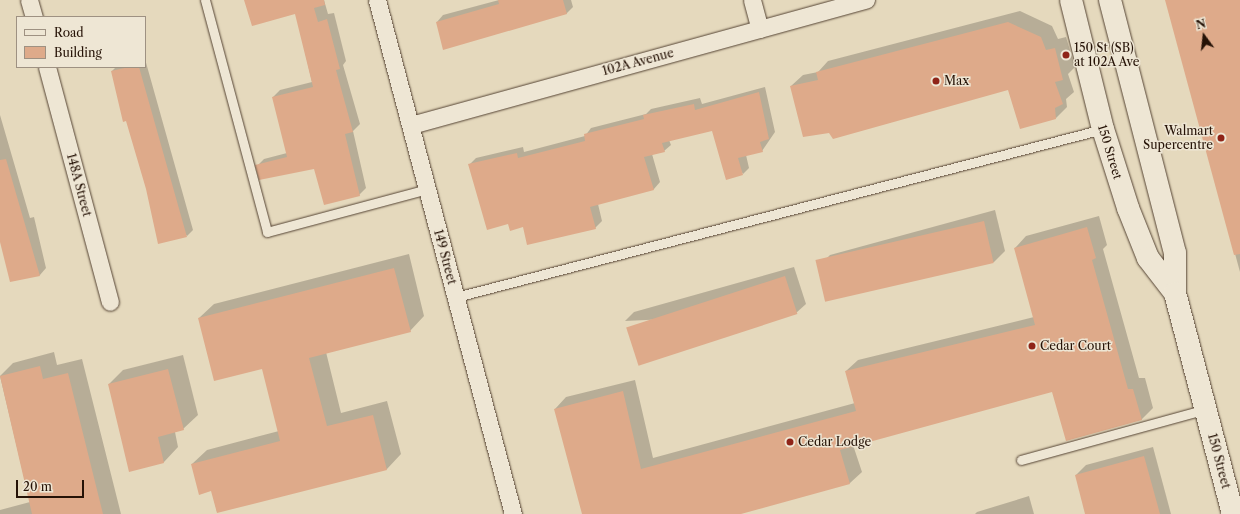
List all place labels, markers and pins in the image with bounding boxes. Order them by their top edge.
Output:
place label: 150 St (SB) at 102A Ave [1074,41,1140,69]
marker: 150 St (SB) at 102A Ave [1061,50,1071,60]
place label: Max [944,74,969,88]
marker: Max [931,76,941,86]
place label: Walmart Supercentre [1143,124,1213,152]
marker: Walmart Supercentre [1216,133,1226,143]
place label: Cedar Court [1040,339,1111,353]
marker: Cedar Court [1027,341,1037,351]
place label: Cedar Lodge [798,435,871,449]
marker: Cedar Lodge [785,437,795,447]

